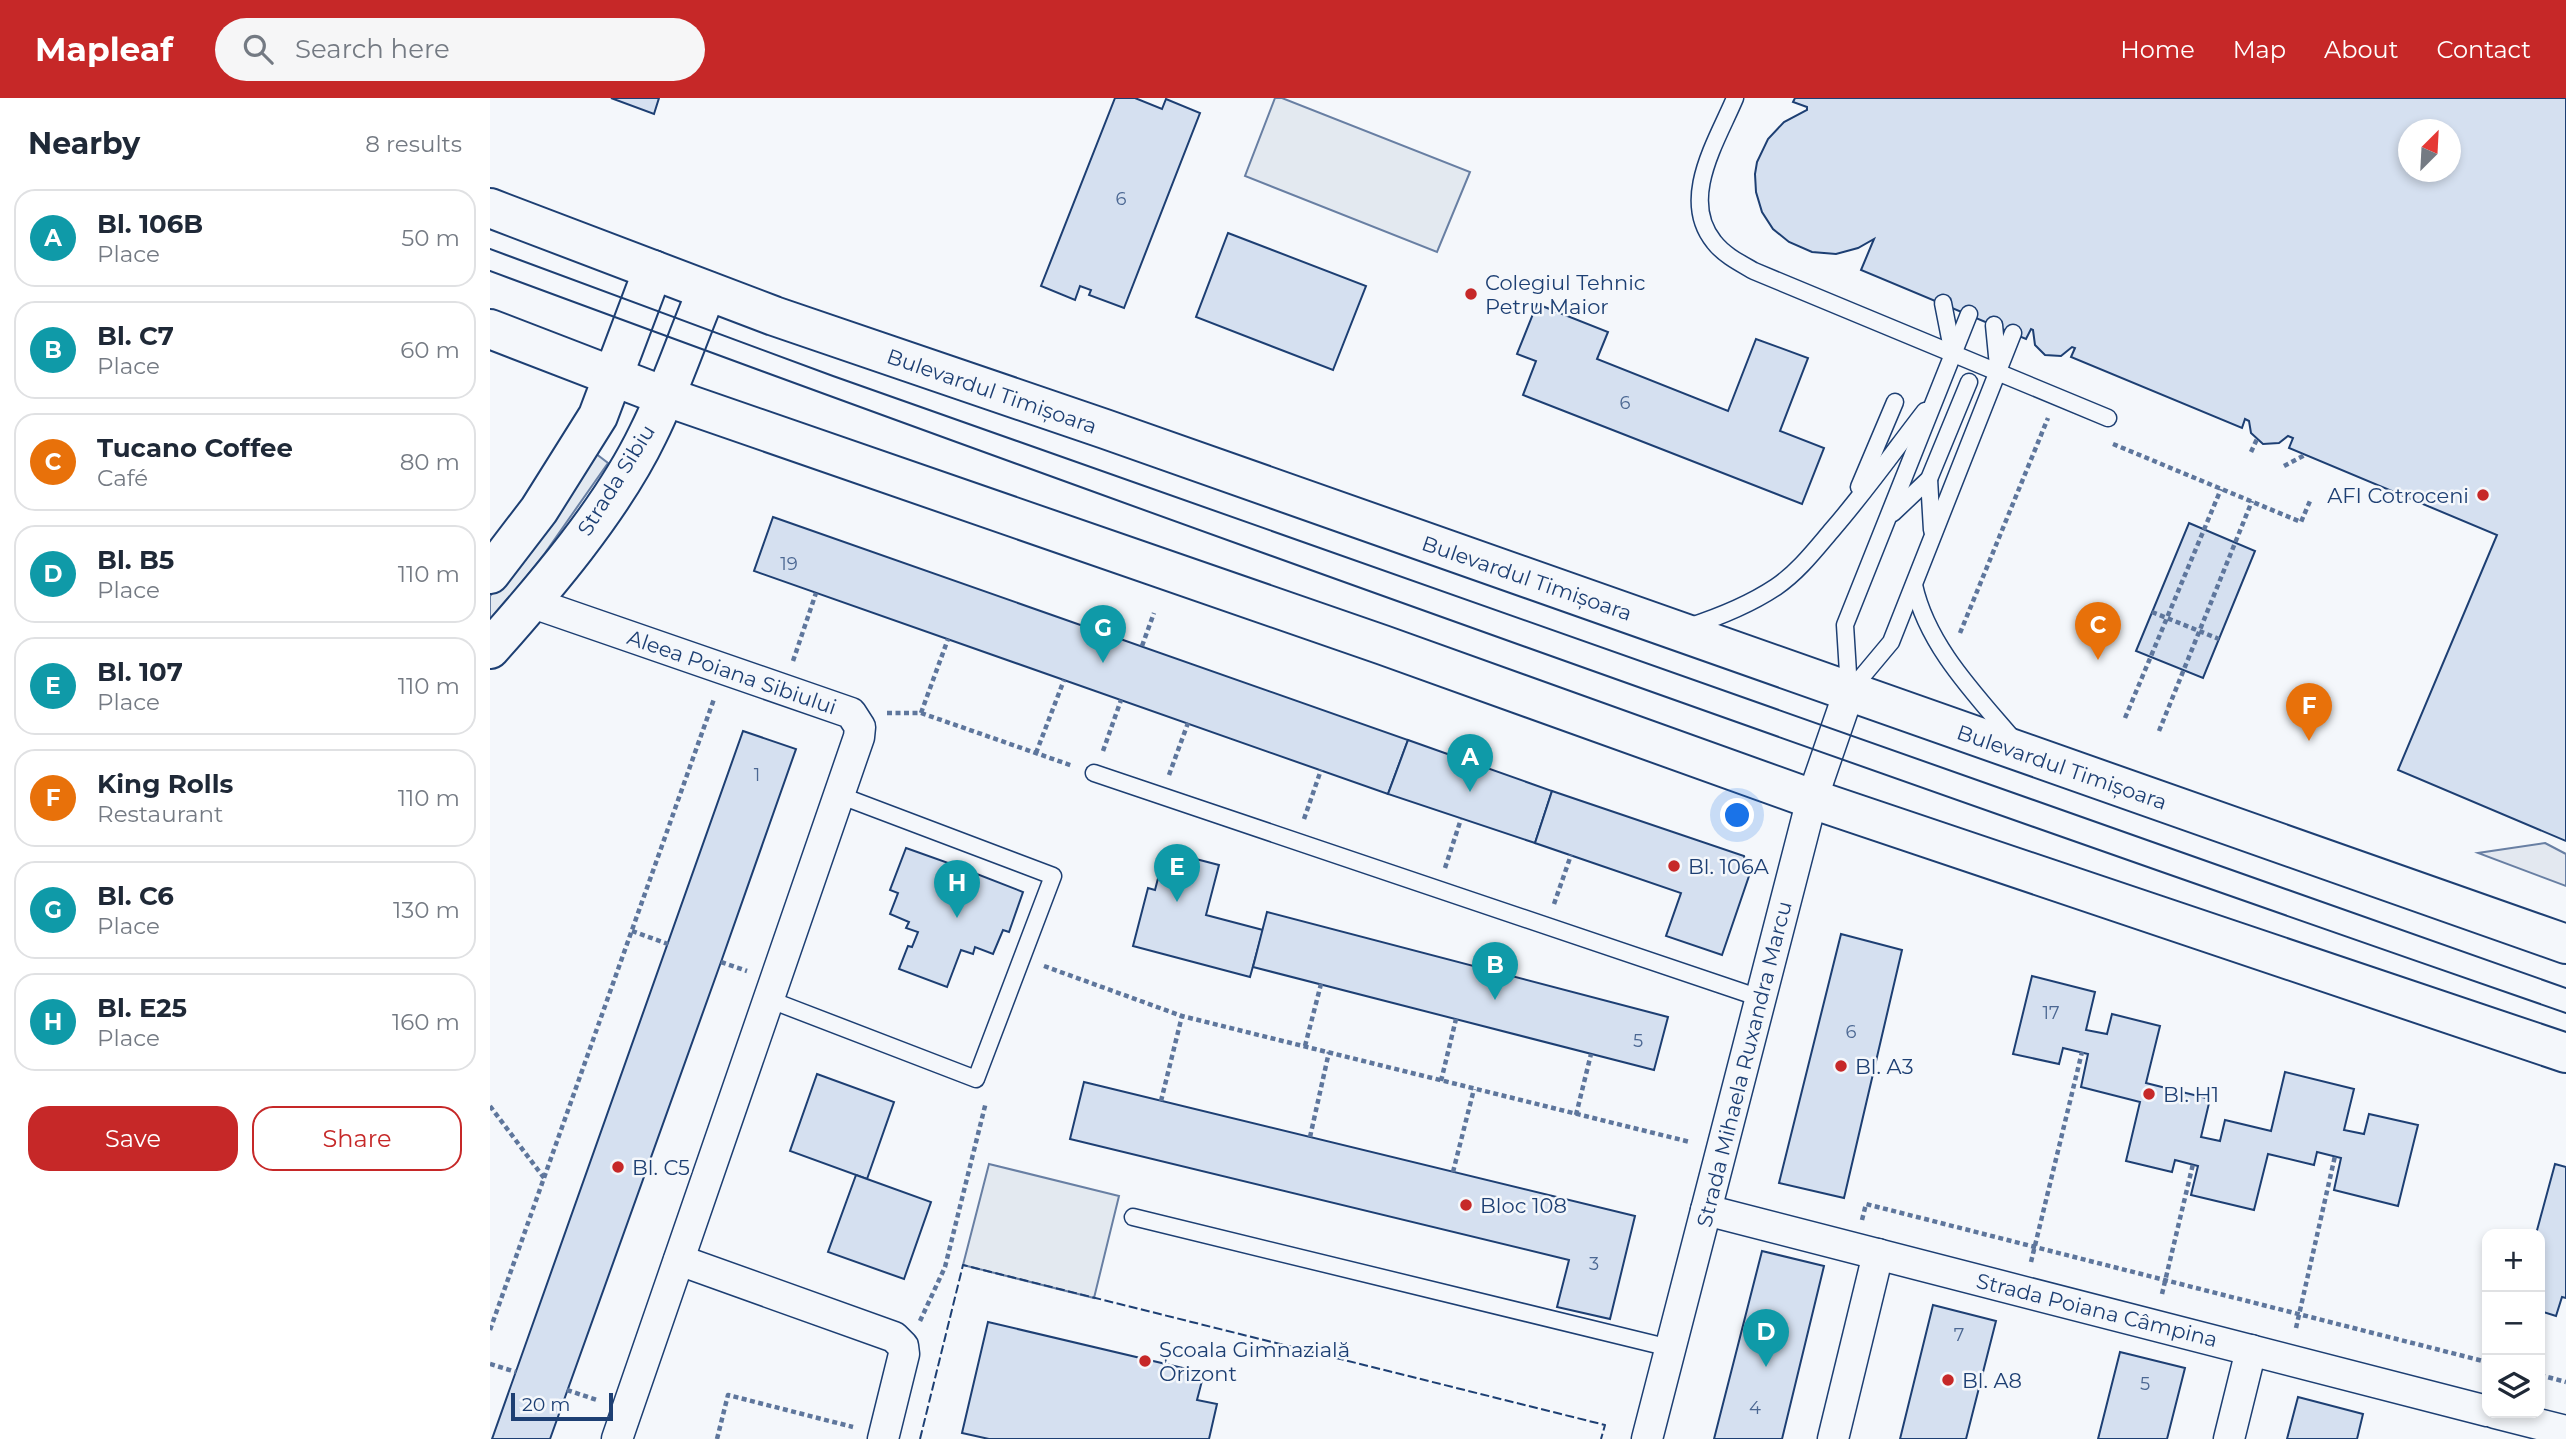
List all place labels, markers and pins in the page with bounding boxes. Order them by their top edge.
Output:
place label: Colegiul Tehnic Petru Maior [1485,270,1646,319]
marker: Colegiul Tehnic Petru Maior [1463,286,1479,302]
place label: AFI Cotroceni [2327,483,2469,508]
marker: AFI Cotroceni [2475,487,2491,503]
pin: C [2075,602,2121,660]
pin: G [1080,605,1126,663]
pin: F [2286,683,2332,741]
pin: A [1447,734,1493,792]
pin: E [1154,844,1200,902]
place label: Bl. 106A [1688,854,1770,879]
marker: Bl. 106A [1666,858,1682,874]
pin: H [934,860,980,918]
pin: B [1472,942,1518,1000]
place label: Bl. A3 [1855,1054,1914,1079]
marker: Bl. A3 [1833,1058,1849,1074]
place label: Bl. H1 [2163,1082,2219,1107]
marker: Bl. H1 [2141,1086,2157,1102]
place label: Bl. C5 [632,1155,690,1180]
marker: Bl. C5 [610,1159,626,1175]
place label: Bloc 108 [1480,1193,1567,1218]
marker: Bloc 108 [1458,1197,1474,1213]
pin: D [1743,1309,1789,1367]
place label: Școala Gimnazială Orizont [1159,1337,1350,1386]
marker: Școala Gimnazială Orizont [1137,1353,1153,1369]
place label: Bl. A8 [1962,1368,2022,1393]
marker: Bl. A8 [1940,1372,1956,1388]

